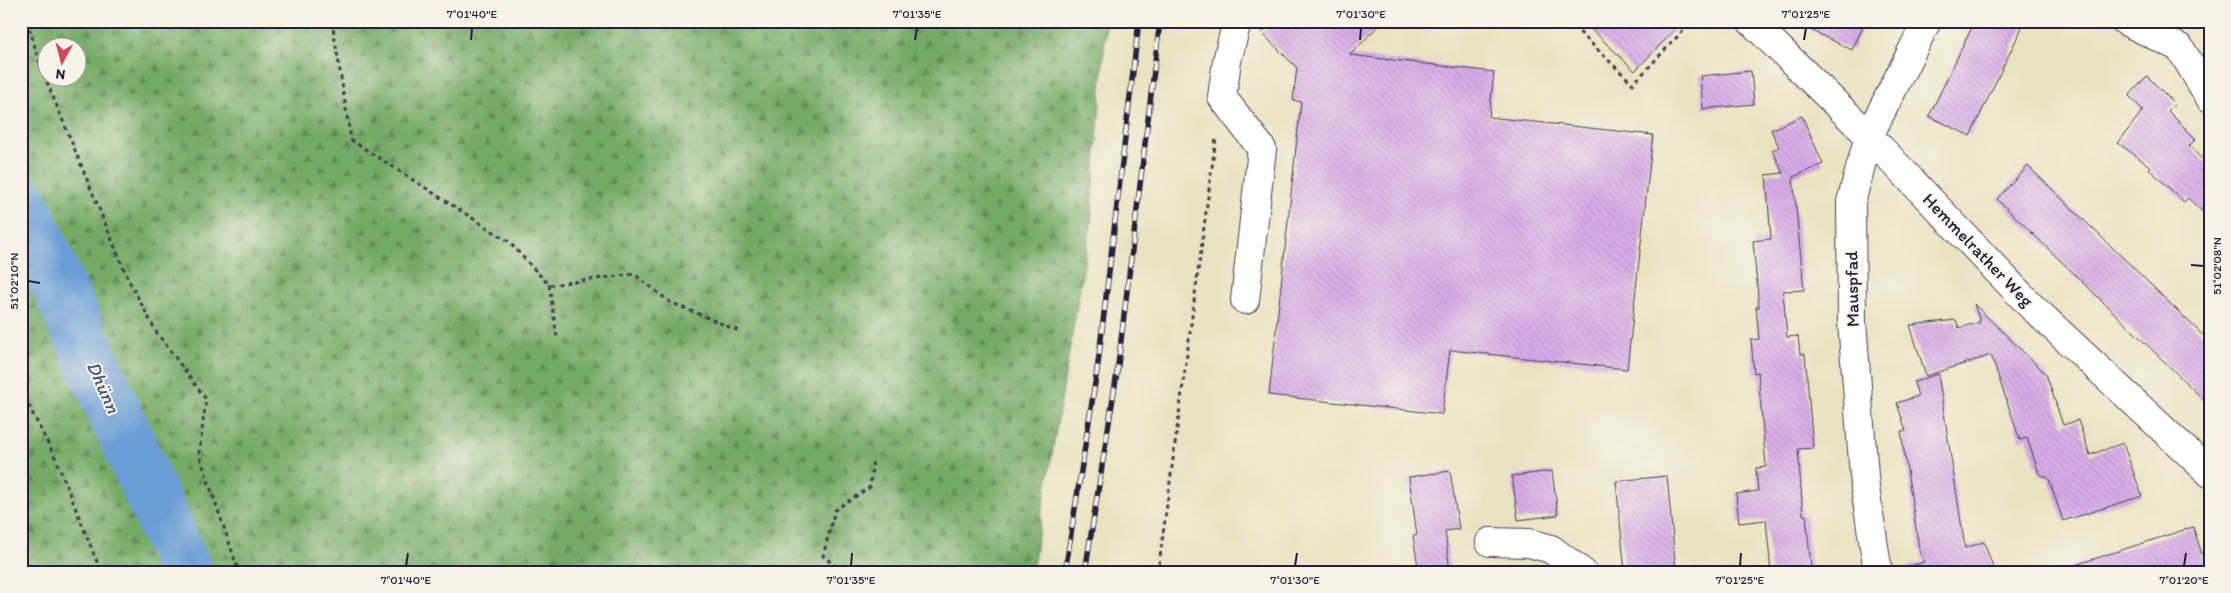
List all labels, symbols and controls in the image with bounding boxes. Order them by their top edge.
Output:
text: 7°01'40"E [447,7,498,21]
text: 7°01'35"E [893,7,942,21]
text: 7°01'30"E [1336,7,1386,21]
text: 7°01'25"E [1782,7,1831,21]
north arrow [38,38,88,88]
text: N [55,65,66,83]
street label: Hemmelrather Weg [1918,188,2039,312]
text: 51°02'08"N [2210,237,2224,295]
street label: Mauspfad [1840,251,1864,327]
text: 51°02'10"N [7,253,21,309]
water label: Dhünn [82,358,125,417]
text: 7°01'40"E [381,573,432,587]
text: 7°01'35"E [827,573,876,587]
text: 7°01'30"E [1270,573,1320,587]
text: 7°01'25"E [1716,573,1765,587]
text: 7°01'20"E [2159,573,2209,587]

